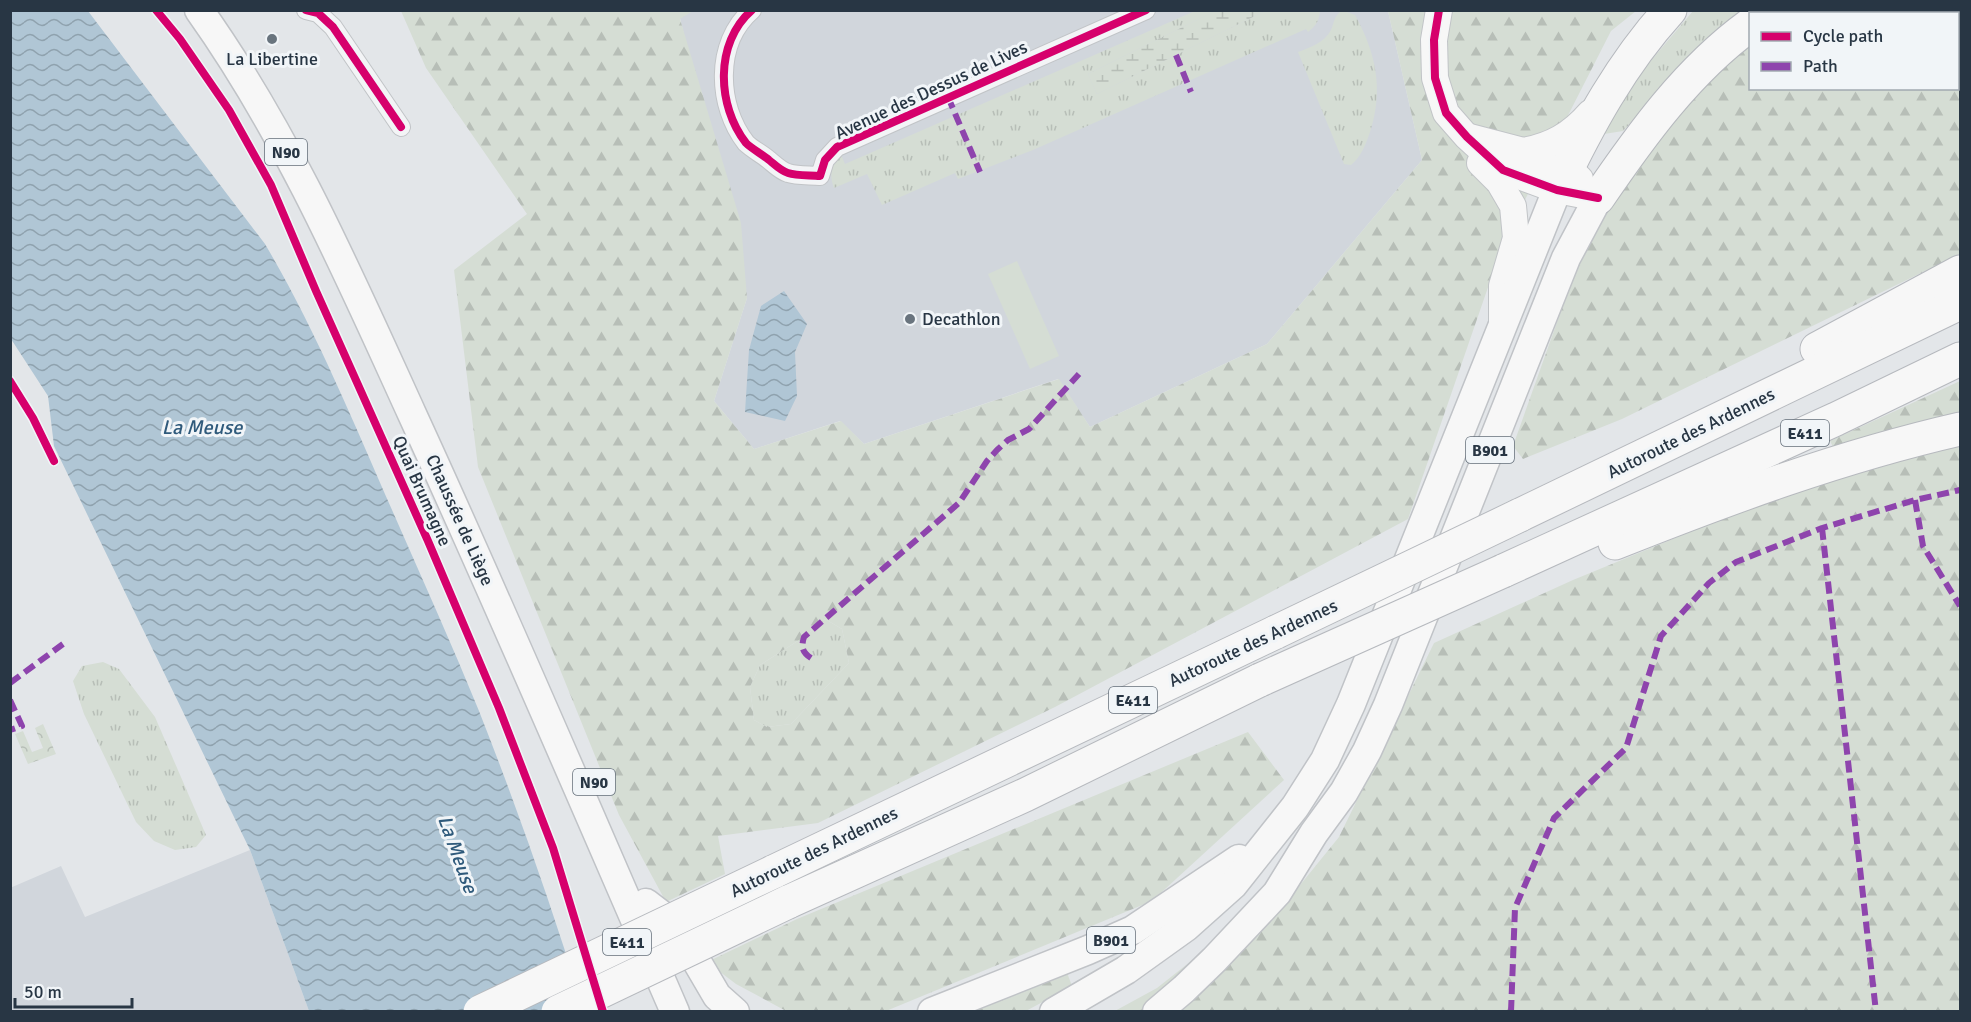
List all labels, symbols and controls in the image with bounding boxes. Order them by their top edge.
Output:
legend [1749,12,1959,90]
text: Cycle path [1803,25,1883,47]
marker: La Libertine [265,32,279,46]
street label: Avenue des Dessus de Lives [831,36,1031,144]
place label: La Libertine [226,48,318,70]
text: Path [1803,55,1838,77]
road number: N90 [265,139,307,165]
place label: Decathlon [922,308,1000,330]
marker: Decathlon [903,312,917,326]
street label: Autoroute des Ardennes [1604,383,1778,483]
water label: La Meuse [162,415,243,440]
road number: E411 [1781,420,1829,446]
street label: Quai Brumagne [388,432,456,550]
road number: B901 [1466,437,1514,463]
street label: Chaussée de Liège [421,451,499,589]
street label: Autoroute des Ardennes [1165,594,1341,692]
road number: E411 [1109,687,1157,713]
road number: N90 [573,769,615,795]
street label: Autoroute des Ardennes [727,802,901,902]
water label: La Meuse [432,812,483,897]
road number: B901 [1087,927,1135,953]
road number: E411 [603,929,651,955]
scale bar [15,971,132,1009]
text: 50 m [24,981,62,1003]

